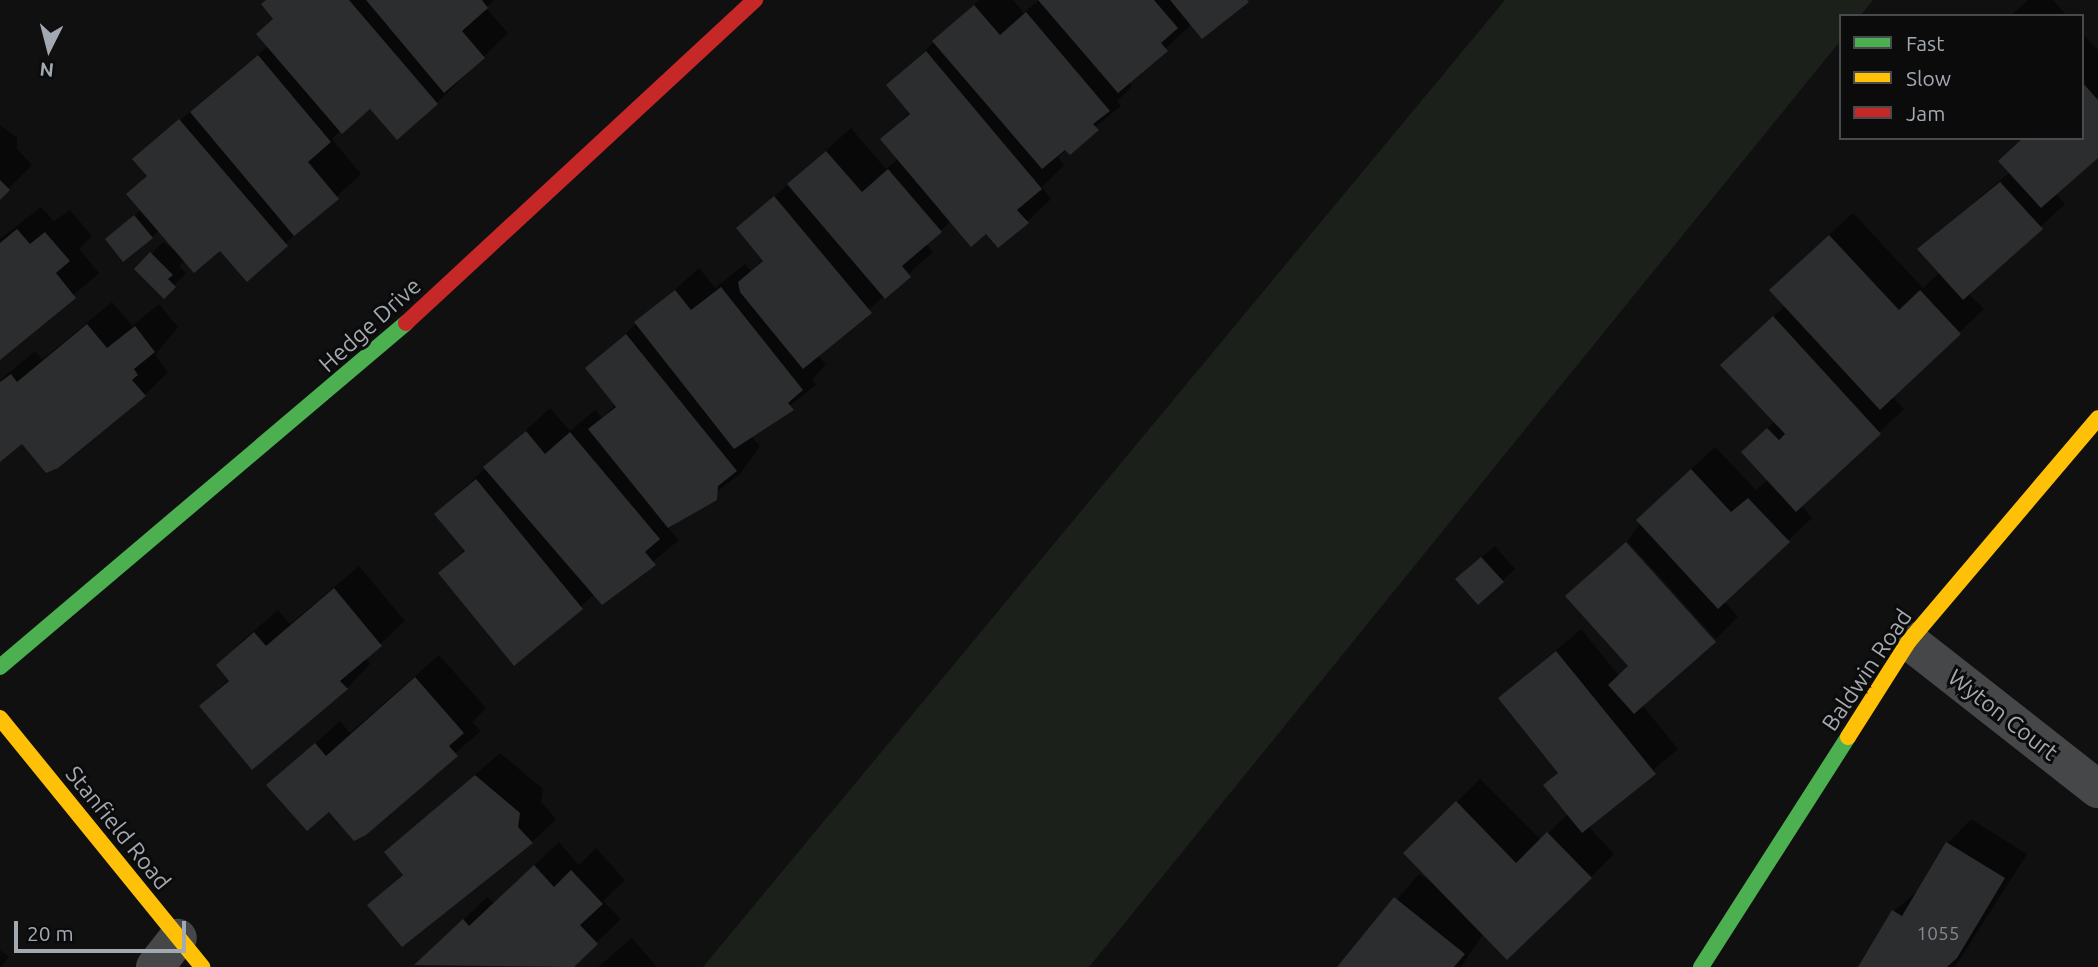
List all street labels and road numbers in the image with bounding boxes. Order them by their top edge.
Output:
street label: Hedge Drive [313,272,427,378]
street label: Baldwin Road [1816,604,1918,736]
street label: Wyton Court [1943,664,2063,766]
street label: Stanfield Road [60,761,176,895]

